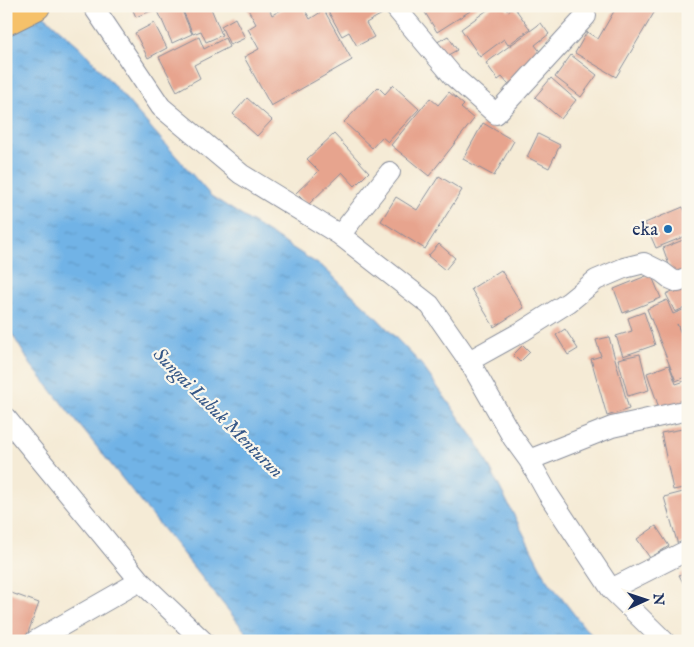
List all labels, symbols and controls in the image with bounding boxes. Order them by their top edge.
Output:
place label: eka [632,219,658,242]
marker: eka [662,223,674,235]
water label: Sungai Lubuk Menturun [147,343,288,484]
north arrow [622,574,672,624]
text: N [649,592,667,606]

